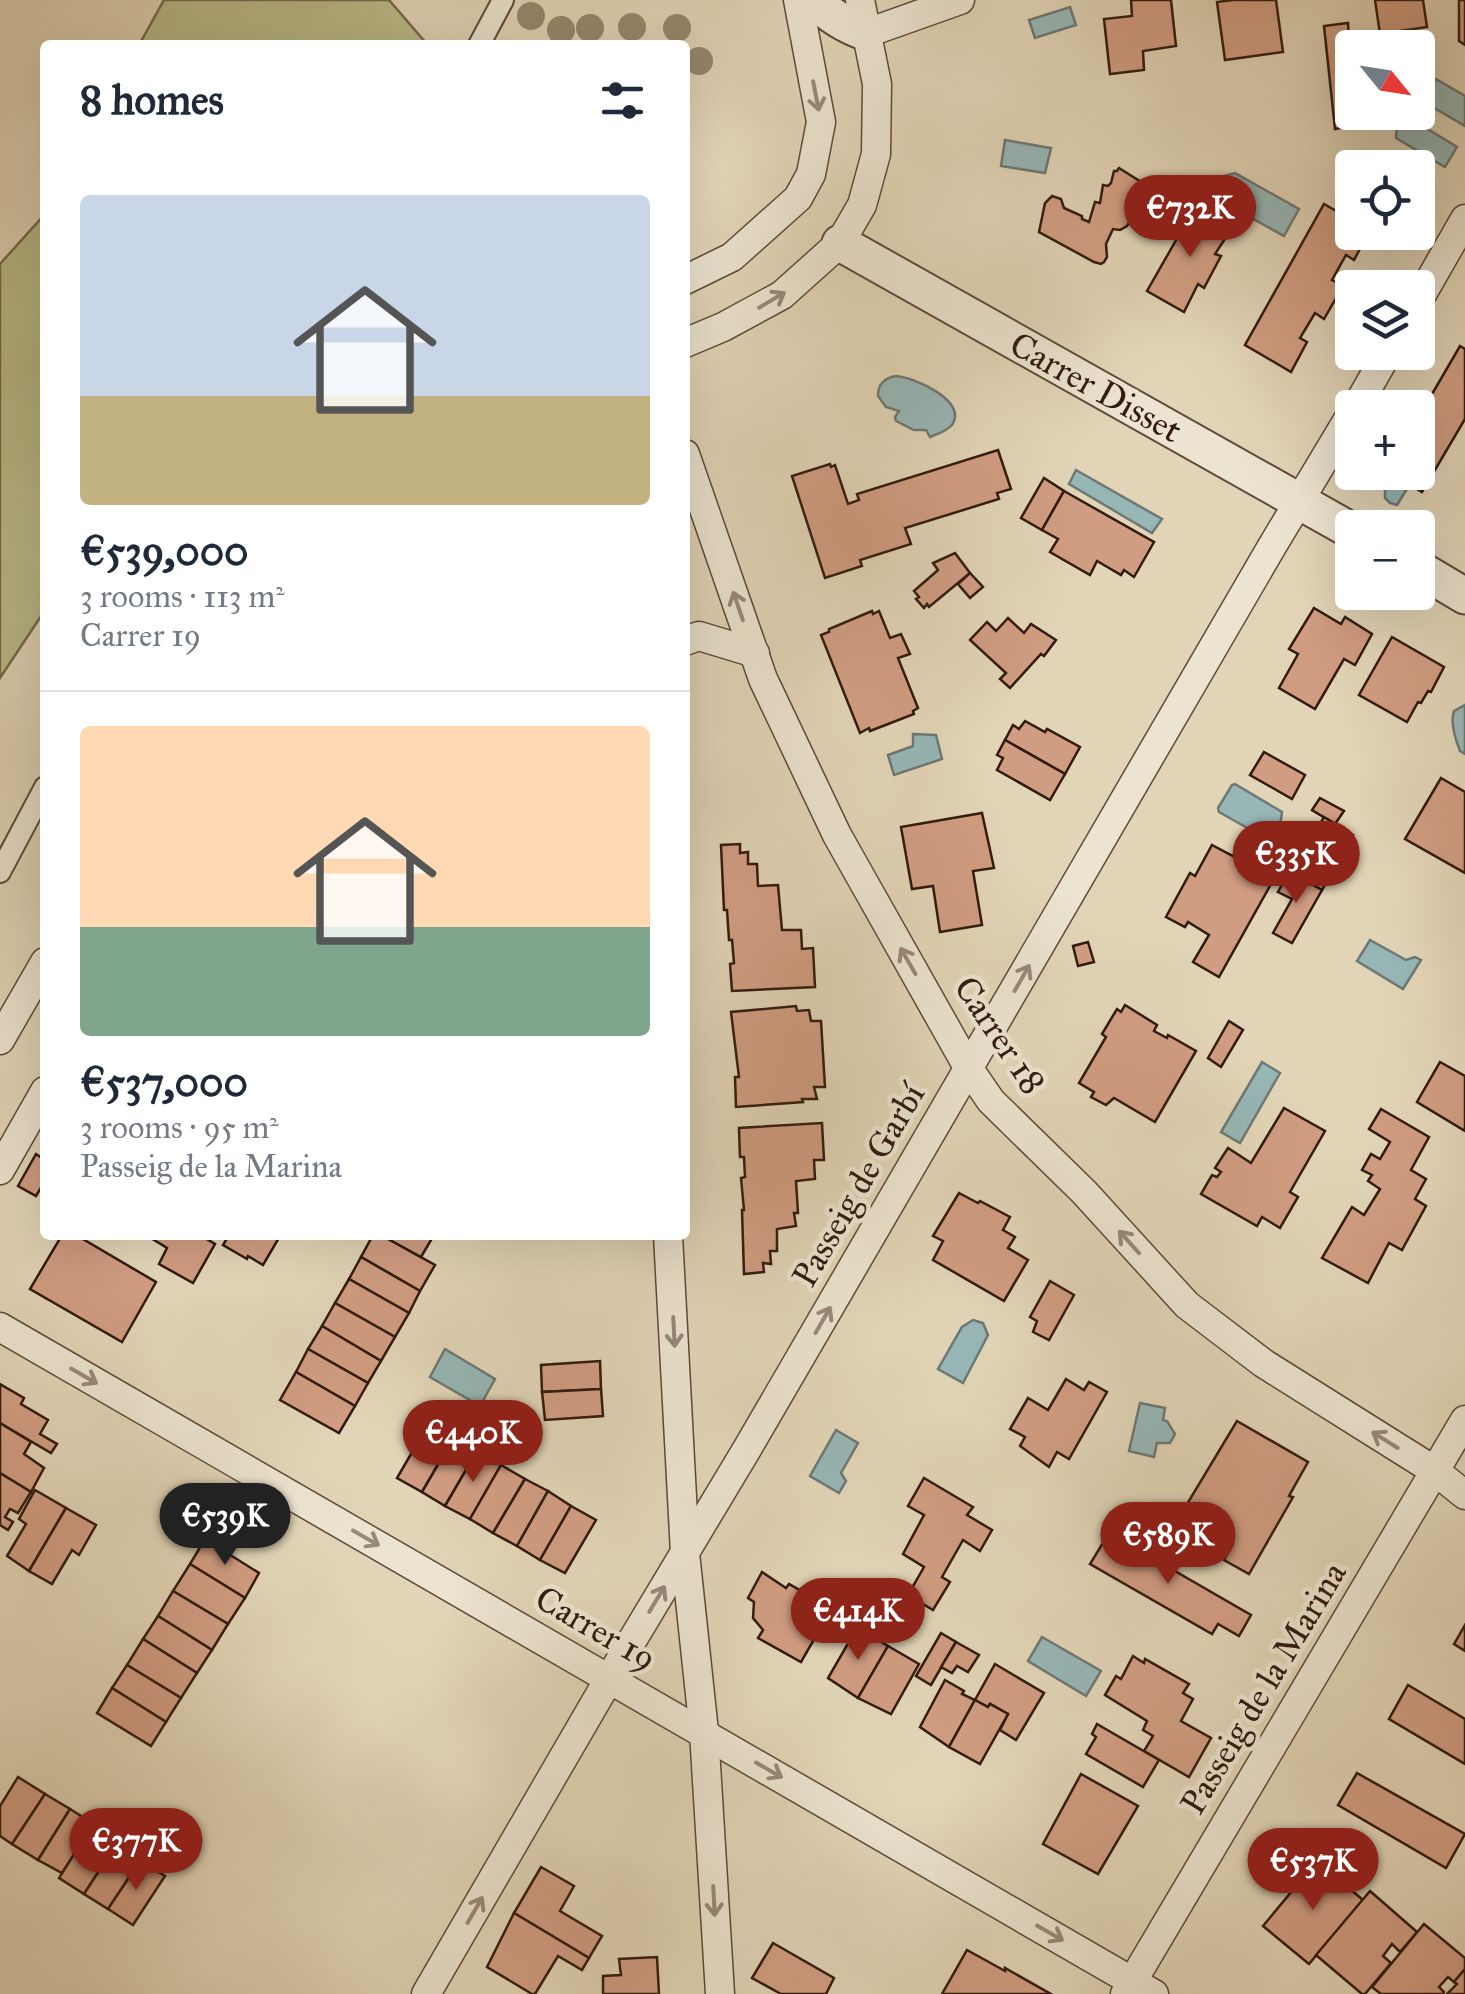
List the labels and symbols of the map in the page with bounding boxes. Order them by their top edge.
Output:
north arrow [1335,30,1435,130]
one-way arrow [807,79,826,112]
pin: €732K [1120,175,1260,260]
one-way arrow [757,290,786,310]
street label: Carrer Disset [1002,323,1189,452]
one-way arrow [728,591,746,622]
pin: €335K [1226,821,1366,906]
one-way arrow [898,947,918,977]
one-way arrow [1012,964,1032,993]
street label: Carrer 18 [945,968,1054,1102]
street label: Passeig de Garbí [783,1075,935,1294]
one-way arrow [1118,1230,1141,1255]
one-way arrow [813,1306,833,1335]
one-way arrow [665,1316,684,1348]
one-way arrow [70,1366,98,1386]
pin: €440K [403,1400,543,1485]
one-way arrow [1371,1429,1400,1450]
pin: €539K [155,1483,295,1568]
pin: €589K [1098,1502,1238,1587]
one-way arrow [351,1529,380,1549]
street label: Passeig de la Marina [1171,1554,1356,1822]
street label: Carrer 19 [528,1577,664,1680]
pin: €414K [788,1578,928,1663]
one-way arrow [647,1585,667,1614]
one-way arrow [754,1760,783,1780]
pin: €377K [66,1808,206,1893]
pin: €537K [1243,1828,1383,1913]
one-way arrow [705,1884,724,1916]
one-way arrow [465,1896,485,1925]
one-way arrow [1035,1923,1064,1943]

